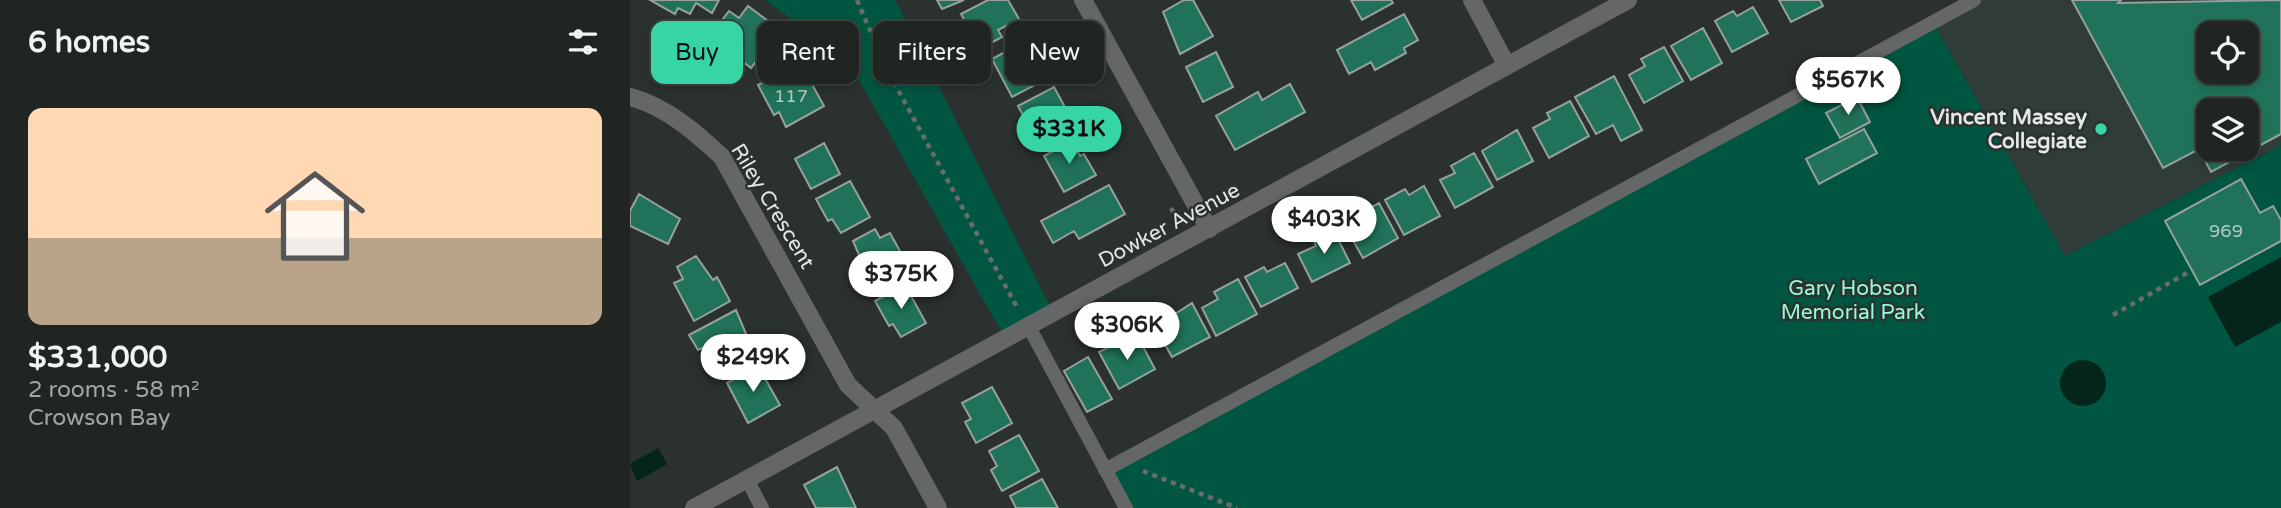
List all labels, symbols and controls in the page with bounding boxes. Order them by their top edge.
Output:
chip: Buy [651,21,743,84]
chip: Rent [757,21,859,84]
chip: Filters [873,21,991,84]
chip: New [1005,21,1104,84]
map controls [2196,21,2259,161]
button: locate [2196,21,2259,84]
icon: filters [564,23,602,61]
text: 6 homes [28,24,150,61]
pin: $567K [1799,58,1897,117]
text: $567K [1812,66,1884,94]
house number: 117 [774,85,808,107]
button: layers [2196,98,2259,161]
place label: Vincent Massey Collegiate [1930,105,2088,154]
pin: $331K [1020,106,1118,166]
text: $331K [1033,115,1105,143]
marker: Vincent Massey Collegiate [2093,121,2109,137]
street label: Riley Crescent [725,139,820,273]
icon: home [252,153,378,279]
street label: Dowker Avenue [1094,178,1244,273]
pin: $403K [1275,196,1373,256]
text: $403K [1288,205,1360,233]
house number: 969 [2209,220,2243,242]
pin: $375K [852,252,950,311]
text: $375K [865,260,937,288]
park label: Gary Hobson Memorial Park [1781,276,1925,325]
pin: $306K [1078,302,1176,362]
text: $306K [1091,311,1163,339]
pin: $249K [704,334,802,394]
text: $331,000 [28,339,167,376]
text: $249K [717,343,789,371]
text: 2 rooms · 58 m² [28,376,199,404]
text: Crowson Bay [28,404,170,432]

